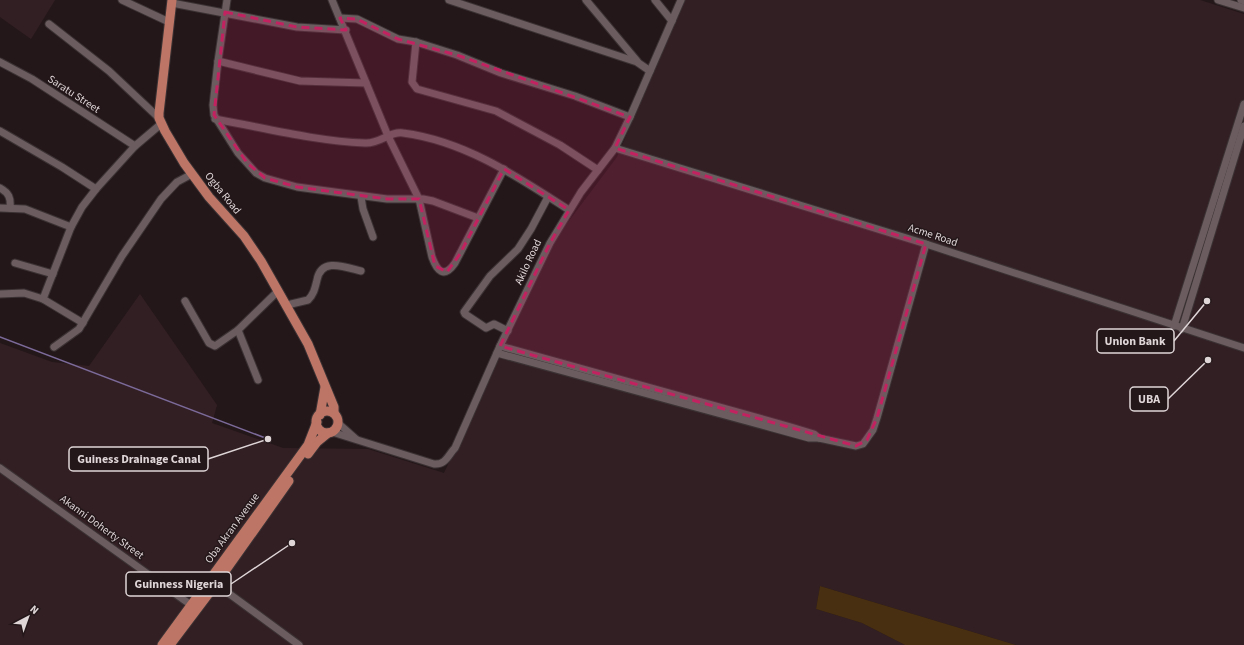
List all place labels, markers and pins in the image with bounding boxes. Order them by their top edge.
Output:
callout: Union Bank [1097,329,1174,353]
callout: UBA [1130,387,1168,411]
callout: Guiness Drainage Canal [69,447,208,471]
callout: Guinness Nigeria [126,572,231,596]

